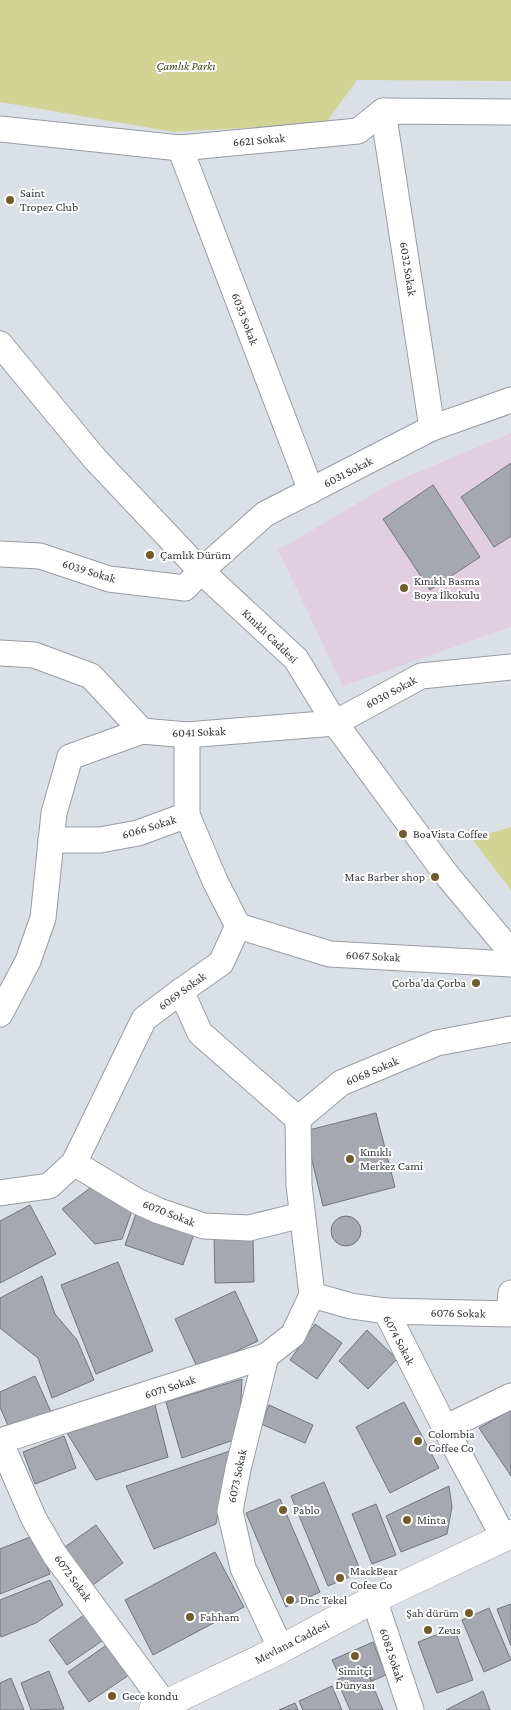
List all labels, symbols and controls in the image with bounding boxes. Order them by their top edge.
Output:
park label: Çamlık Parkı [156,59,216,73]
street label: 6621 Sokak [232,131,286,149]
place label: Saint Tropez Club [20,186,78,214]
marker: Saint Tropez Club [4,194,16,206]
street label: 6032 Sokak [397,241,419,297]
street label: 6033 Sokak [229,291,261,347]
street label: 6031 Sokak [321,454,375,490]
place label: Çamlık Dürüm [160,548,231,562]
marker: Çamlık Dürüm [144,549,156,561]
street label: 6039 Sokak [61,556,118,586]
place label: Kınıklı Basma Boya İlkokulu [414,574,480,602]
marker: Kınıklı Basma Boya İlkokulu [398,582,410,594]
street label: Kınıklı Caddesi [239,606,301,666]
street label: 6030 Sokak [363,673,419,711]
street label: 6041 Sokak [172,724,226,740]
street label: 6066 Sokak [120,812,178,842]
place label: BoaVista Coffee [413,827,488,841]
marker: BoaVista Coffee [397,828,409,840]
place label: Mac Barber shop [345,870,425,884]
marker: Mac Barber shop [429,871,441,883]
street label: 6067 Sokak [345,948,401,964]
street label: 6069 Sokak [155,969,209,1013]
place label: Çorba’da Çorba [392,976,466,990]
marker: Çorba’da Çorba [470,977,482,989]
street label: 6068 Sokak [343,1053,401,1088]
place label: Kınıklı Merkez Cami [360,1145,423,1173]
marker: Kınıklı Merkez Cami [344,1153,356,1165]
street label: 6070 Sokak [141,1197,198,1230]
street label: 6076 Sokak [430,1306,486,1320]
street label: 6074 Sokak [380,1313,418,1368]
street label: 6071 Sokak [143,1372,198,1402]
place label: Colombia Coffee Co [428,1427,475,1455]
marker: Colombia Coffee Co [412,1435,424,1447]
street label: 6073 Sokak [224,1448,250,1504]
place label: Pablo [293,1503,320,1517]
marker: Pablo [277,1504,289,1516]
place label: Minta [417,1513,446,1527]
marker: Minta [401,1514,413,1526]
street label: 6072 Sokak [51,1552,95,1604]
place label: MackBear Cofee Co [350,1564,399,1592]
marker: MackBear Cofee Co [334,1572,346,1584]
place label: Dnc Tekel [300,1593,347,1607]
marker: Dnc Tekel [284,1594,296,1606]
place label: Şah dürüm [406,1606,459,1620]
marker: Şah dürüm [463,1607,475,1619]
place label: Fahham [200,1610,240,1624]
marker: Fahham [184,1611,196,1623]
street label: Mevlana Caddesi [252,1617,332,1667]
place label: Zeus [438,1623,461,1637]
marker: Zeus [422,1624,434,1636]
street label: 6082 Sokak [377,1626,407,1684]
marker: Simitçi Dünyası [349,1650,361,1662]
place label: Simitçi Dünyası [335,1664,375,1692]
place label: Gece kondu [122,1689,179,1703]
marker: Gece kondu [106,1690,118,1702]

